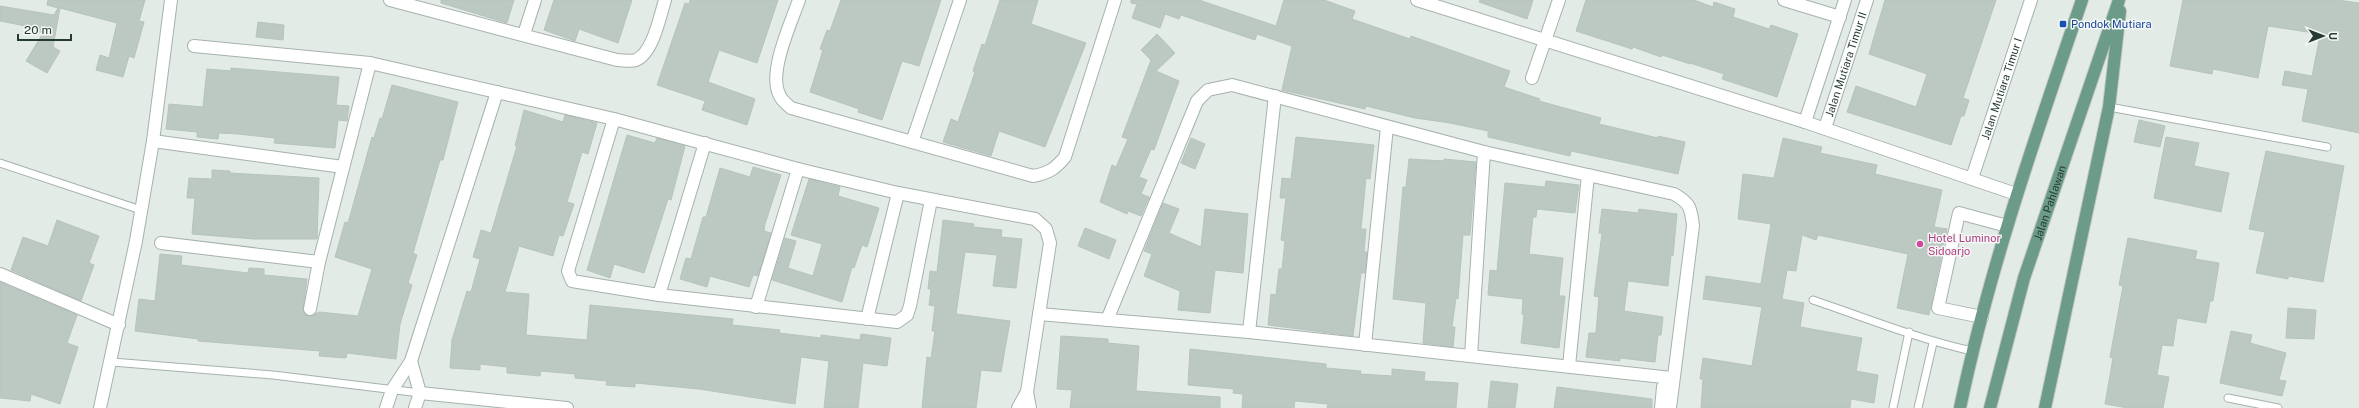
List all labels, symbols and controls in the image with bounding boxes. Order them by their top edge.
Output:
street label: Jalan Mutiara Timur II [1823,10,1869,118]
scale bar [18,16,71,42]
north arrow [2303,16,2343,56]
place label: Pondok Mutiara [2071,18,2152,30]
marker: Pondok Mutiara [2058,19,2068,29]
text: 20 m [24,23,52,37]
text: U [2327,32,2339,40]
street label: Jalan Mutiara Timur I [1979,36,2024,141]
street label: Jalan Pahlawan [2031,164,2068,242]
place label: Hotel Luminor Sidoarjo [1928,232,2001,257]
marker: Hotel Luminor Sidoarjo [1915,239,1925,249]

